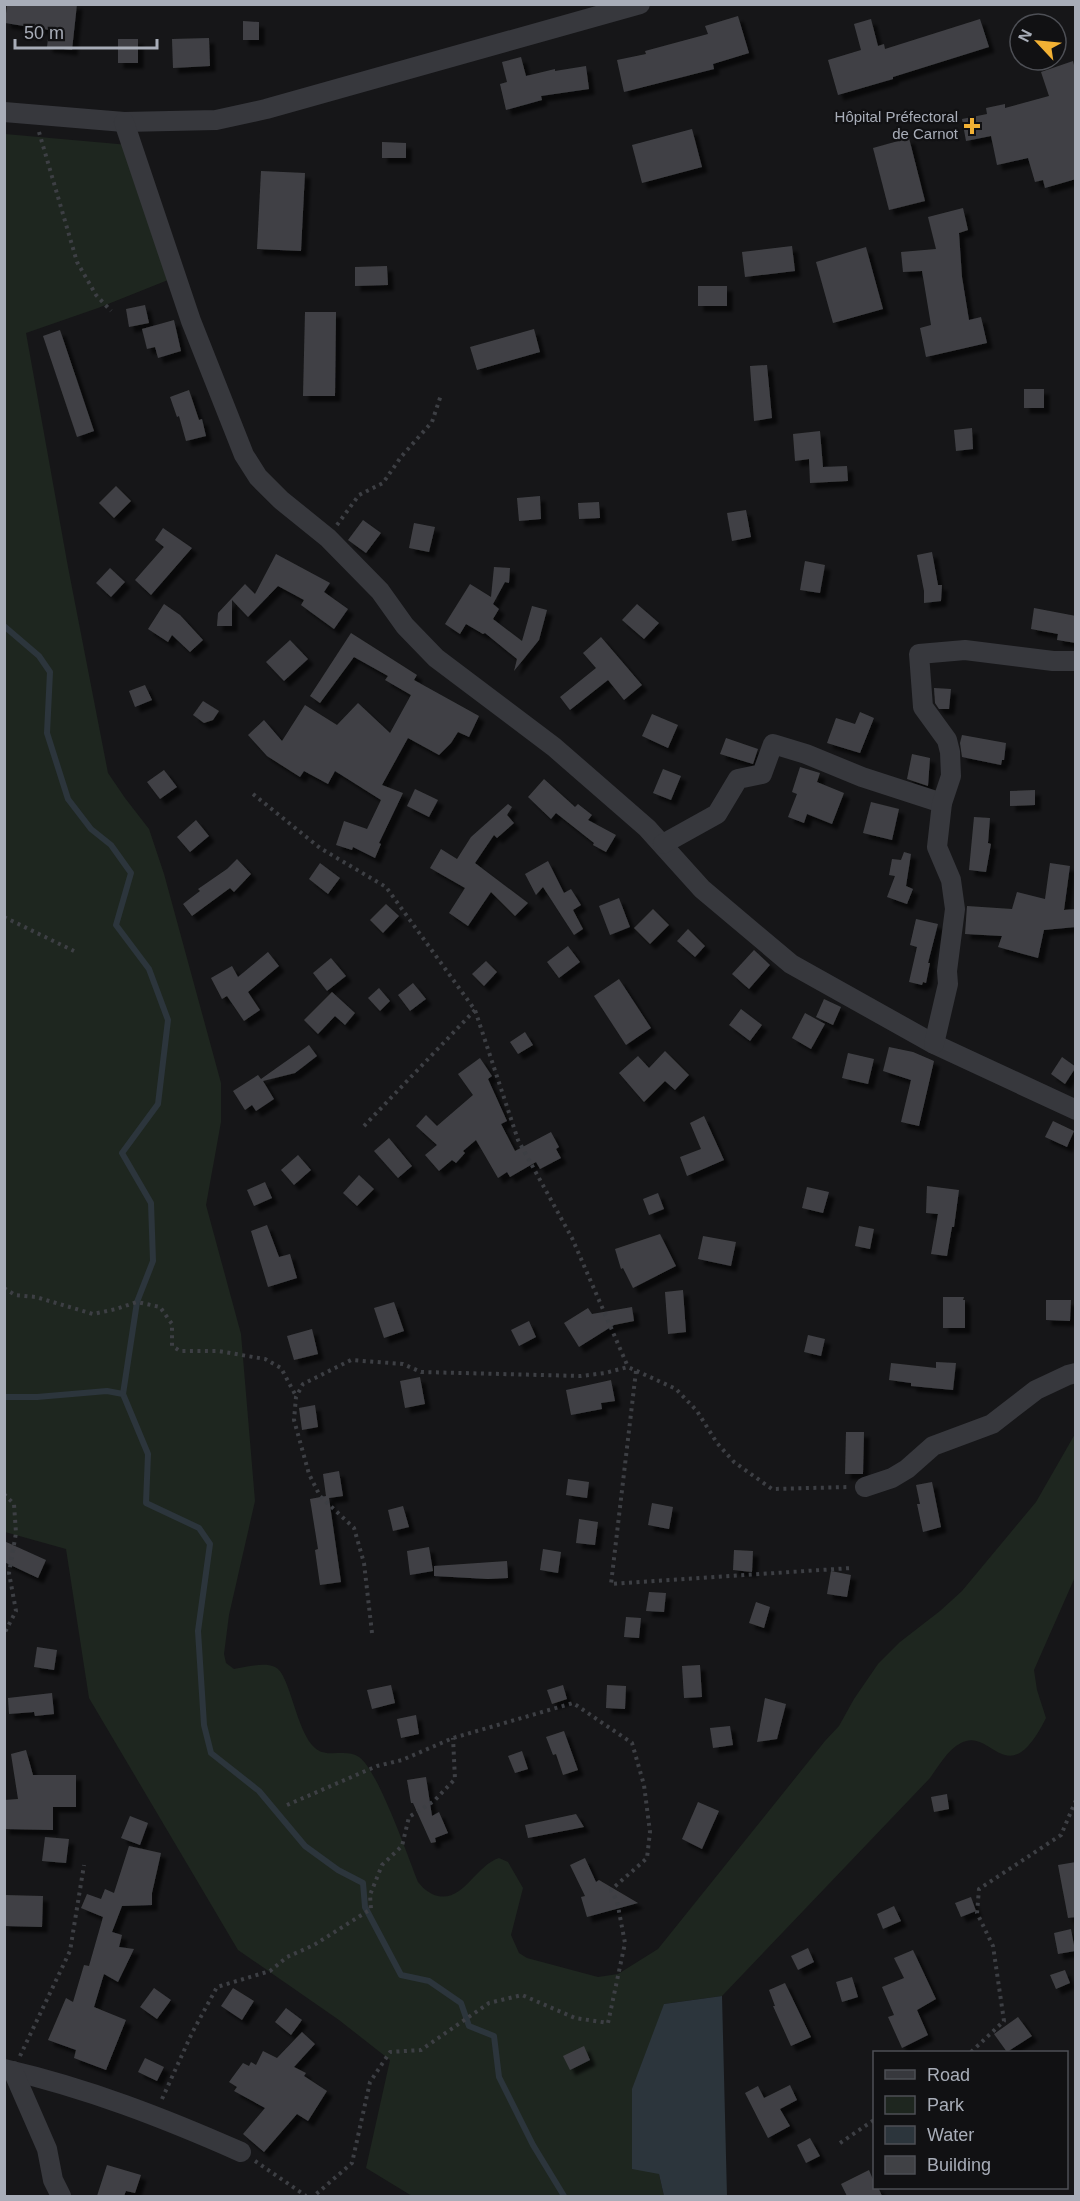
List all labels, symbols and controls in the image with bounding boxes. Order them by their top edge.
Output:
scale bar [15,12,158,50]
north arrow [1008,12,1068,72]
text: 50 m [24,23,64,43]
text: N [1015,27,1035,45]
place label: Hôpital Préfectoral de Carnot [835,108,959,142]
marker: Hôpital Préfectoral de Carnot [963,117,981,135]
legend [873,2051,1068,2189]
text: Road [927,2065,970,2085]
text: Park [927,2095,965,2115]
text: Water [927,2125,974,2145]
text: Building [927,2155,991,2175]

